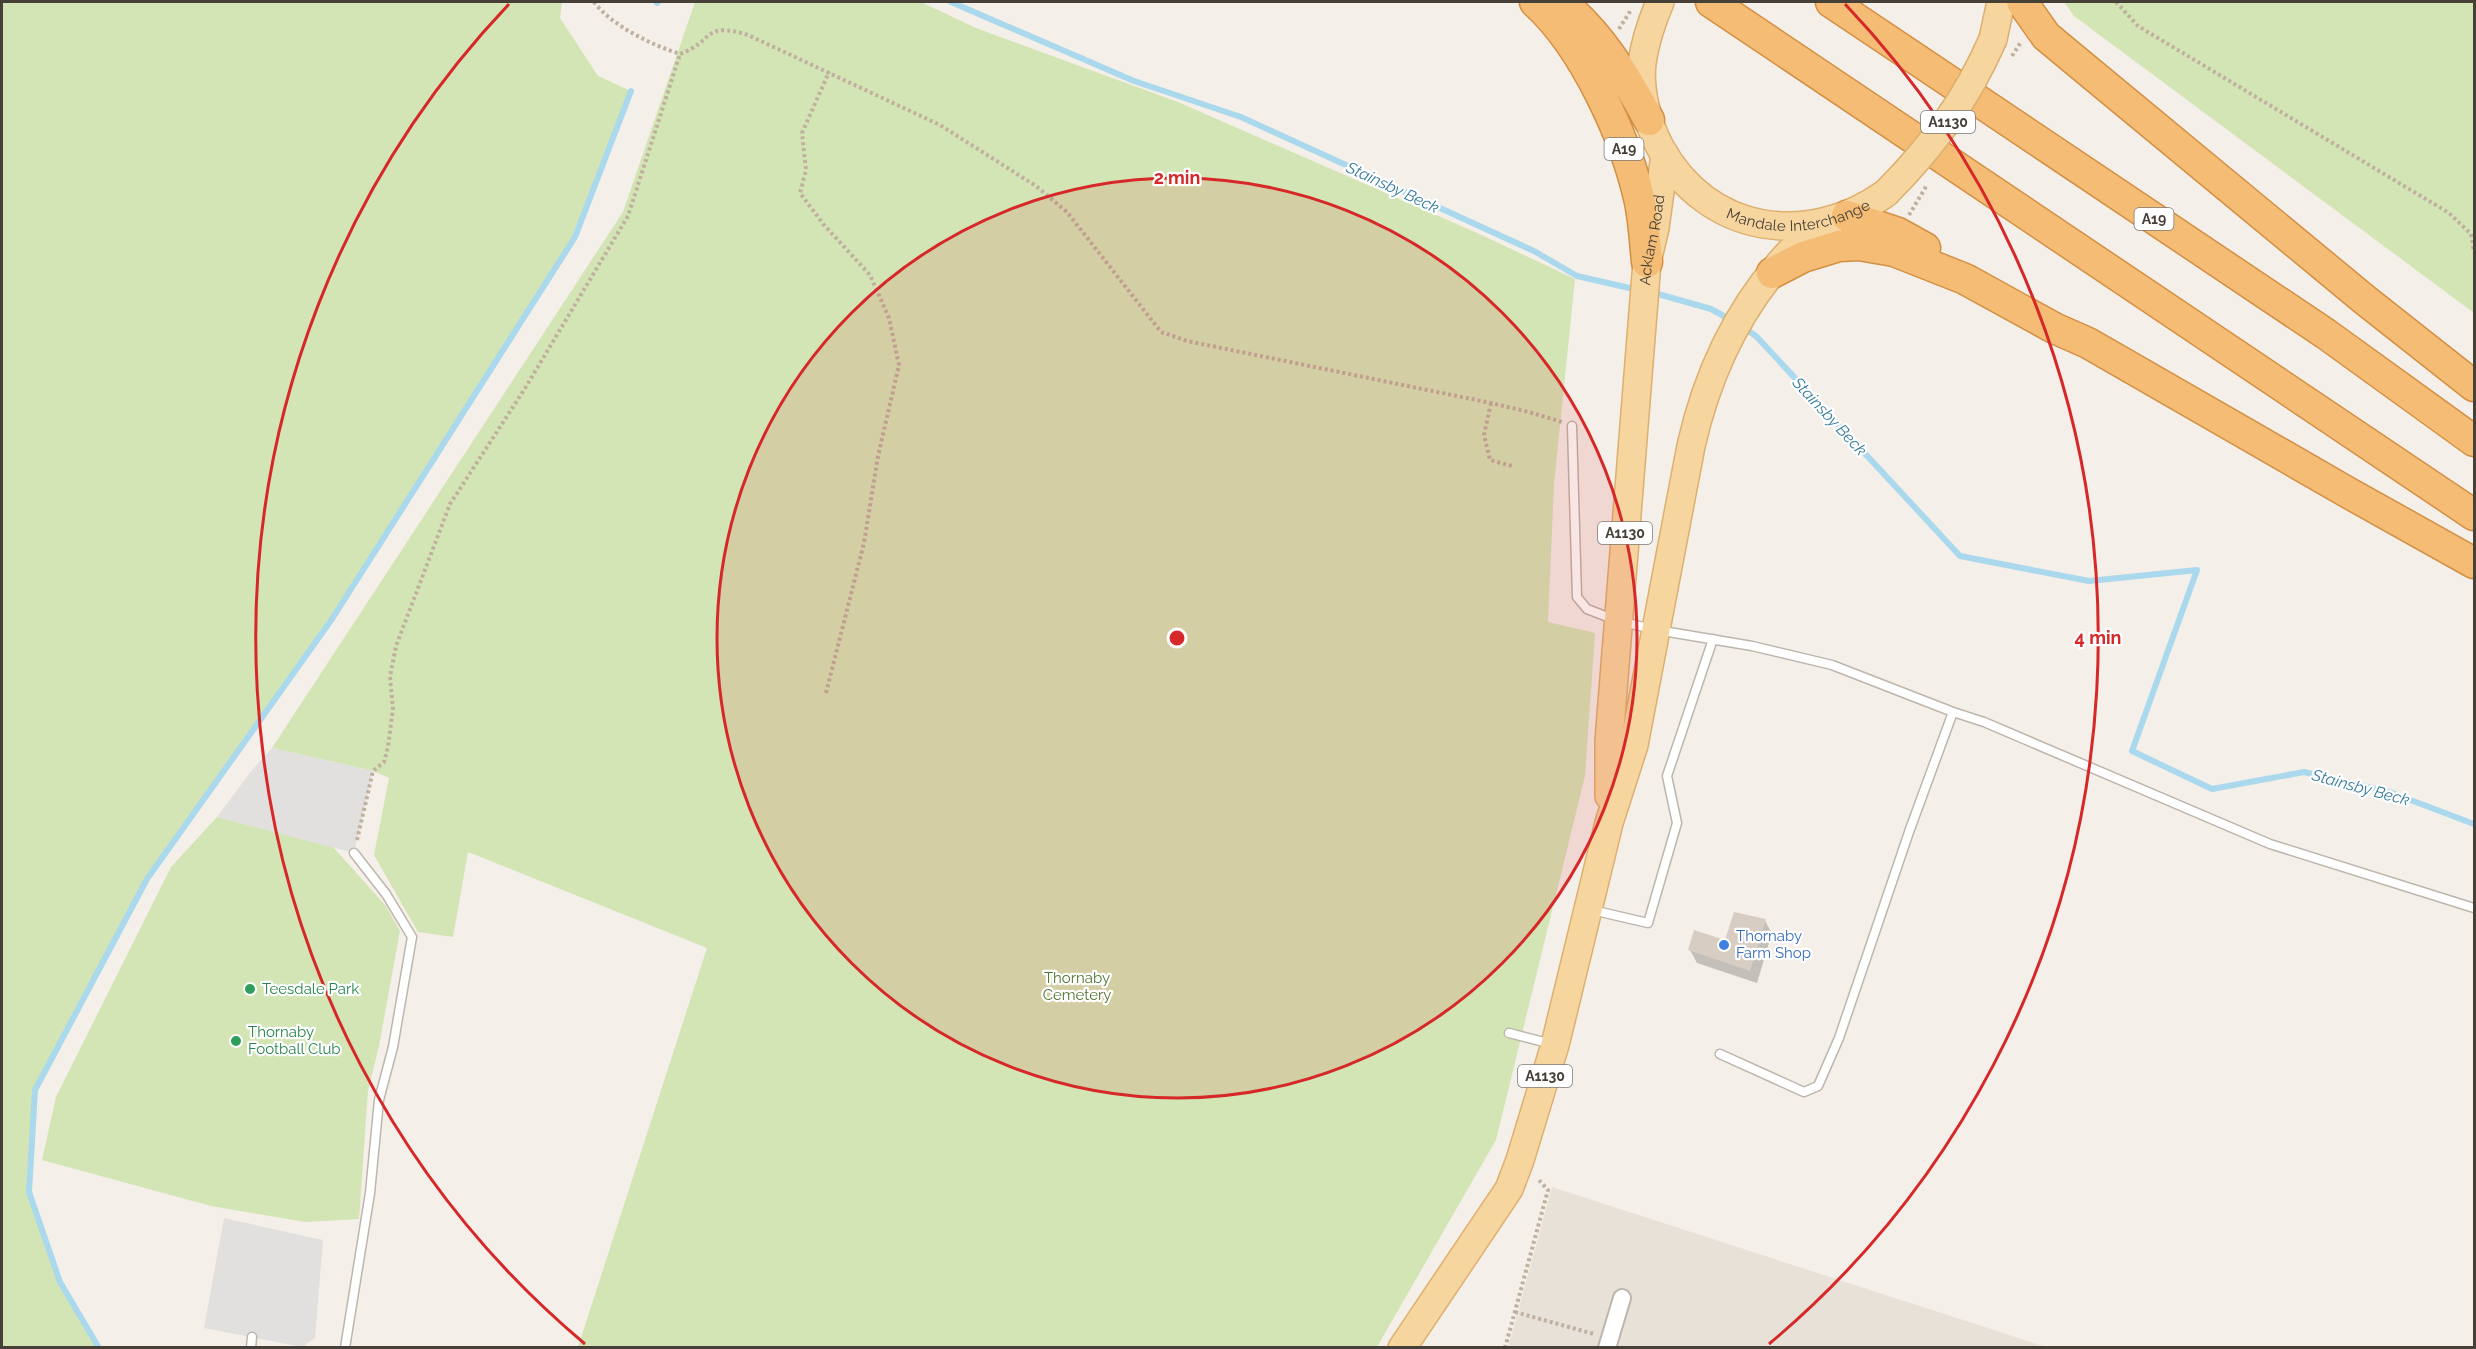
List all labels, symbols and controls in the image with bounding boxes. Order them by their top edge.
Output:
road number: A1130 [1921,111,1975,133]
road number: A19 [1604,138,1644,160]
water label: Stainsby Beck [1342,157,1443,217]
text: 2 min [1154,167,1200,188]
street label: Acklam Road [1636,193,1668,286]
street label: Mandale Interchange [1724,196,1873,235]
road number: A19 [2134,208,2174,230]
water label: Stainsby Beck [1788,373,1871,460]
road number: A1130 [1598,522,1652,544]
text: 4 min [2075,627,2121,648]
centre of rings [1167,628,1187,648]
water label: Stainsby Beck [2309,765,2412,810]
place label: Thornaby Farm Shop [1736,927,1811,962]
marker: Thornaby Farm Shop [1717,938,1731,952]
park label: Thornaby Cemetery [1043,969,1111,1004]
place label: Teesdale Park [262,980,359,998]
marker: Teesdale Park [243,982,257,996]
place label: Thornaby Football Club [248,1023,341,1058]
marker: Thornaby Football Club [229,1034,243,1048]
road number: A1130 [1518,1065,1572,1087]

